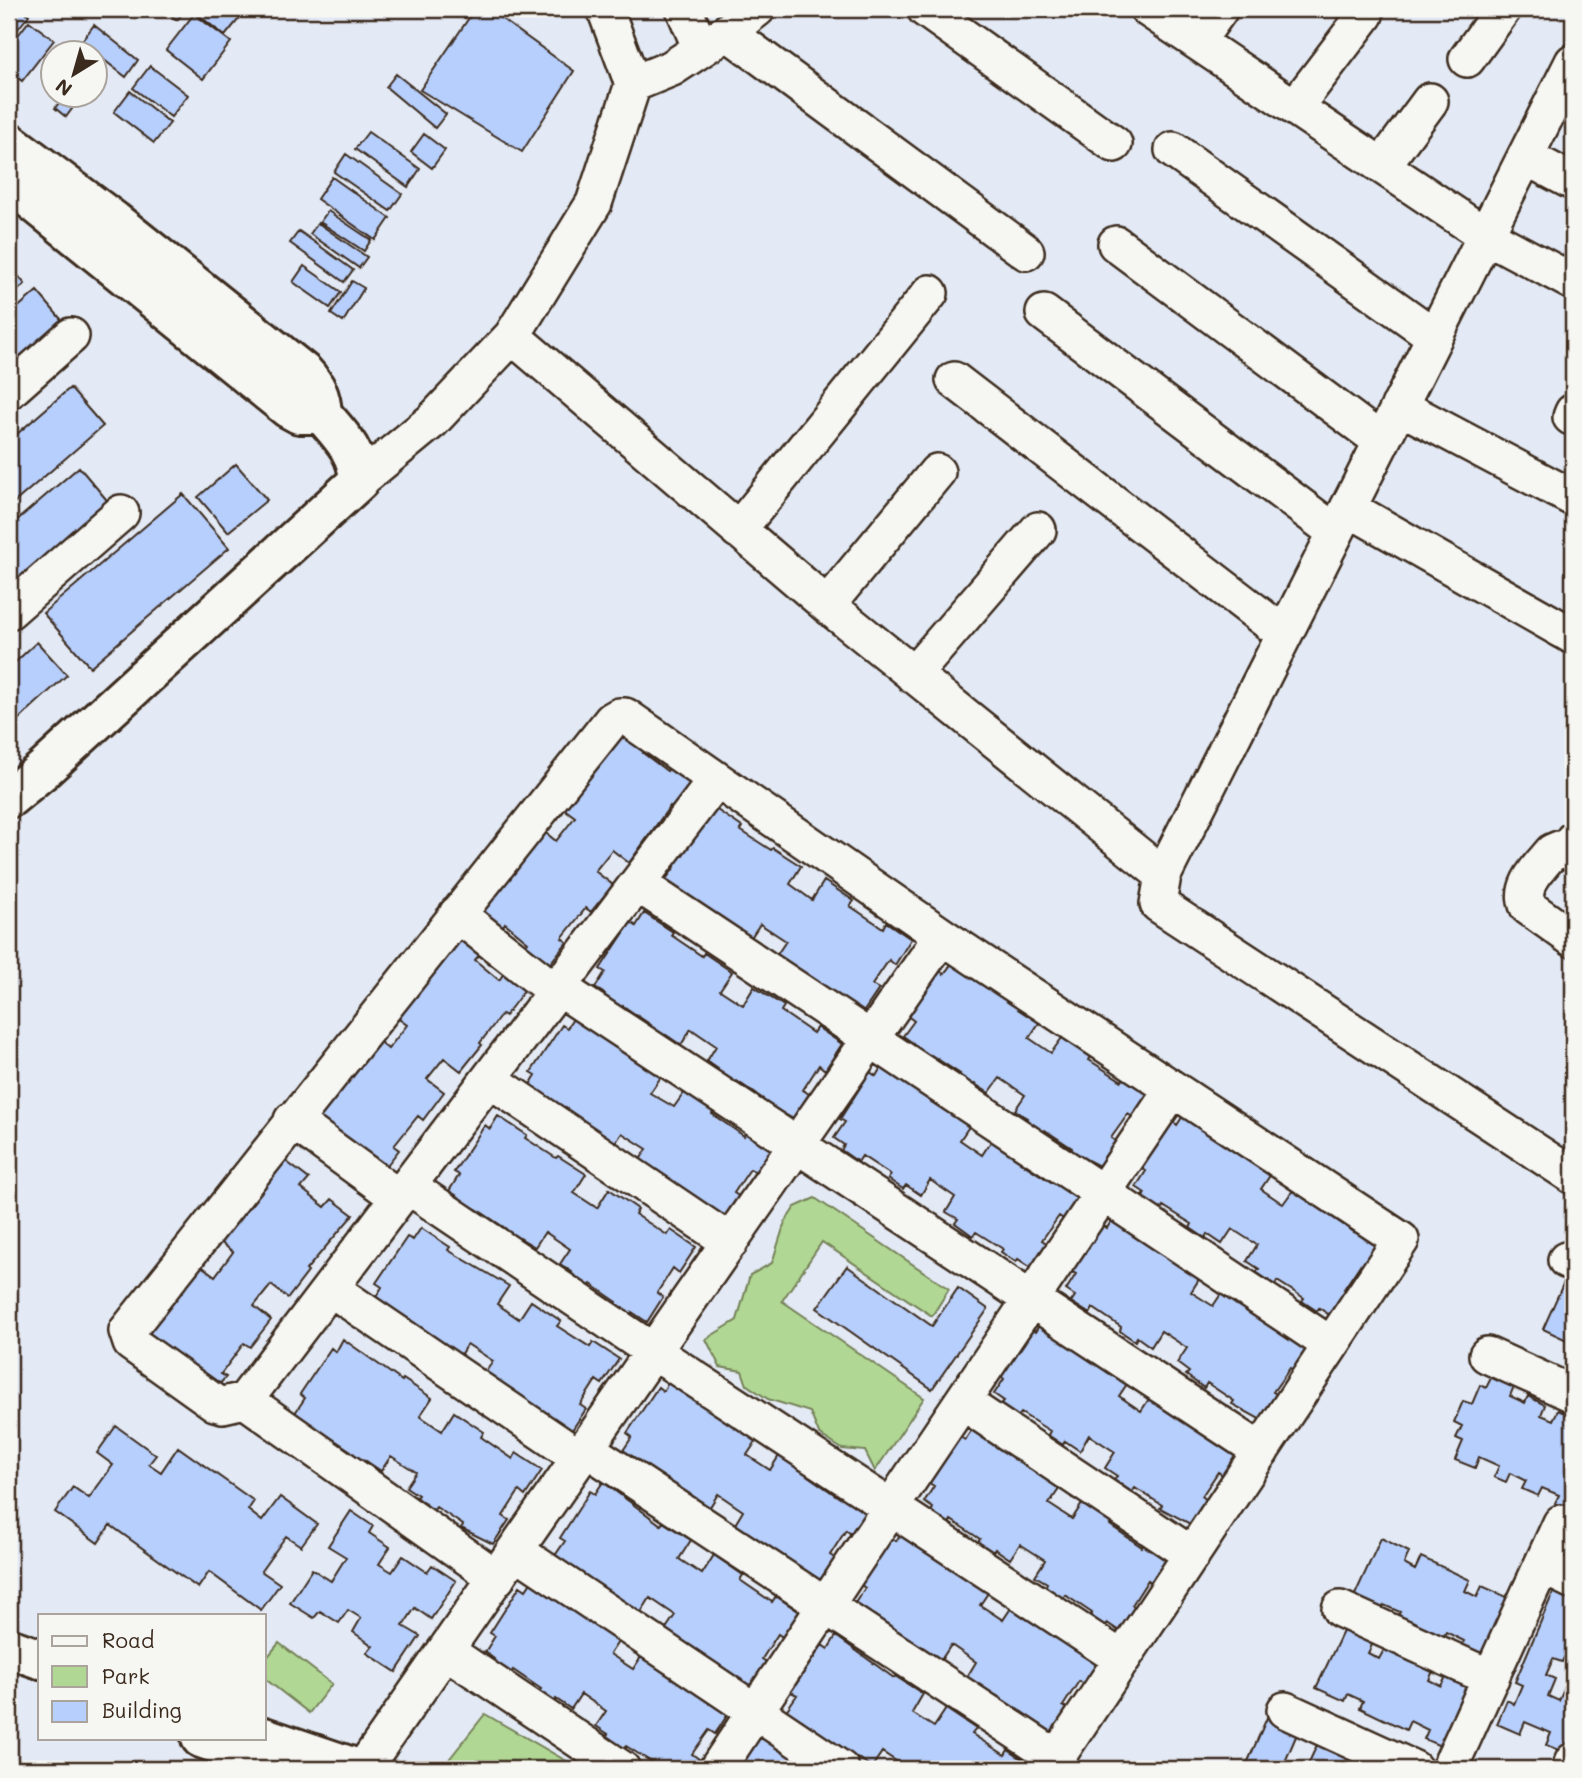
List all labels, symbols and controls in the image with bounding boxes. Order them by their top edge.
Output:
north arrow [38,38,108,108]
text: N [50,74,77,102]
legend [38,1614,266,1740]
text: Road [102,1626,154,1653]
text: Park [102,1662,150,1689]
text: Building [102,1696,182,1723]

